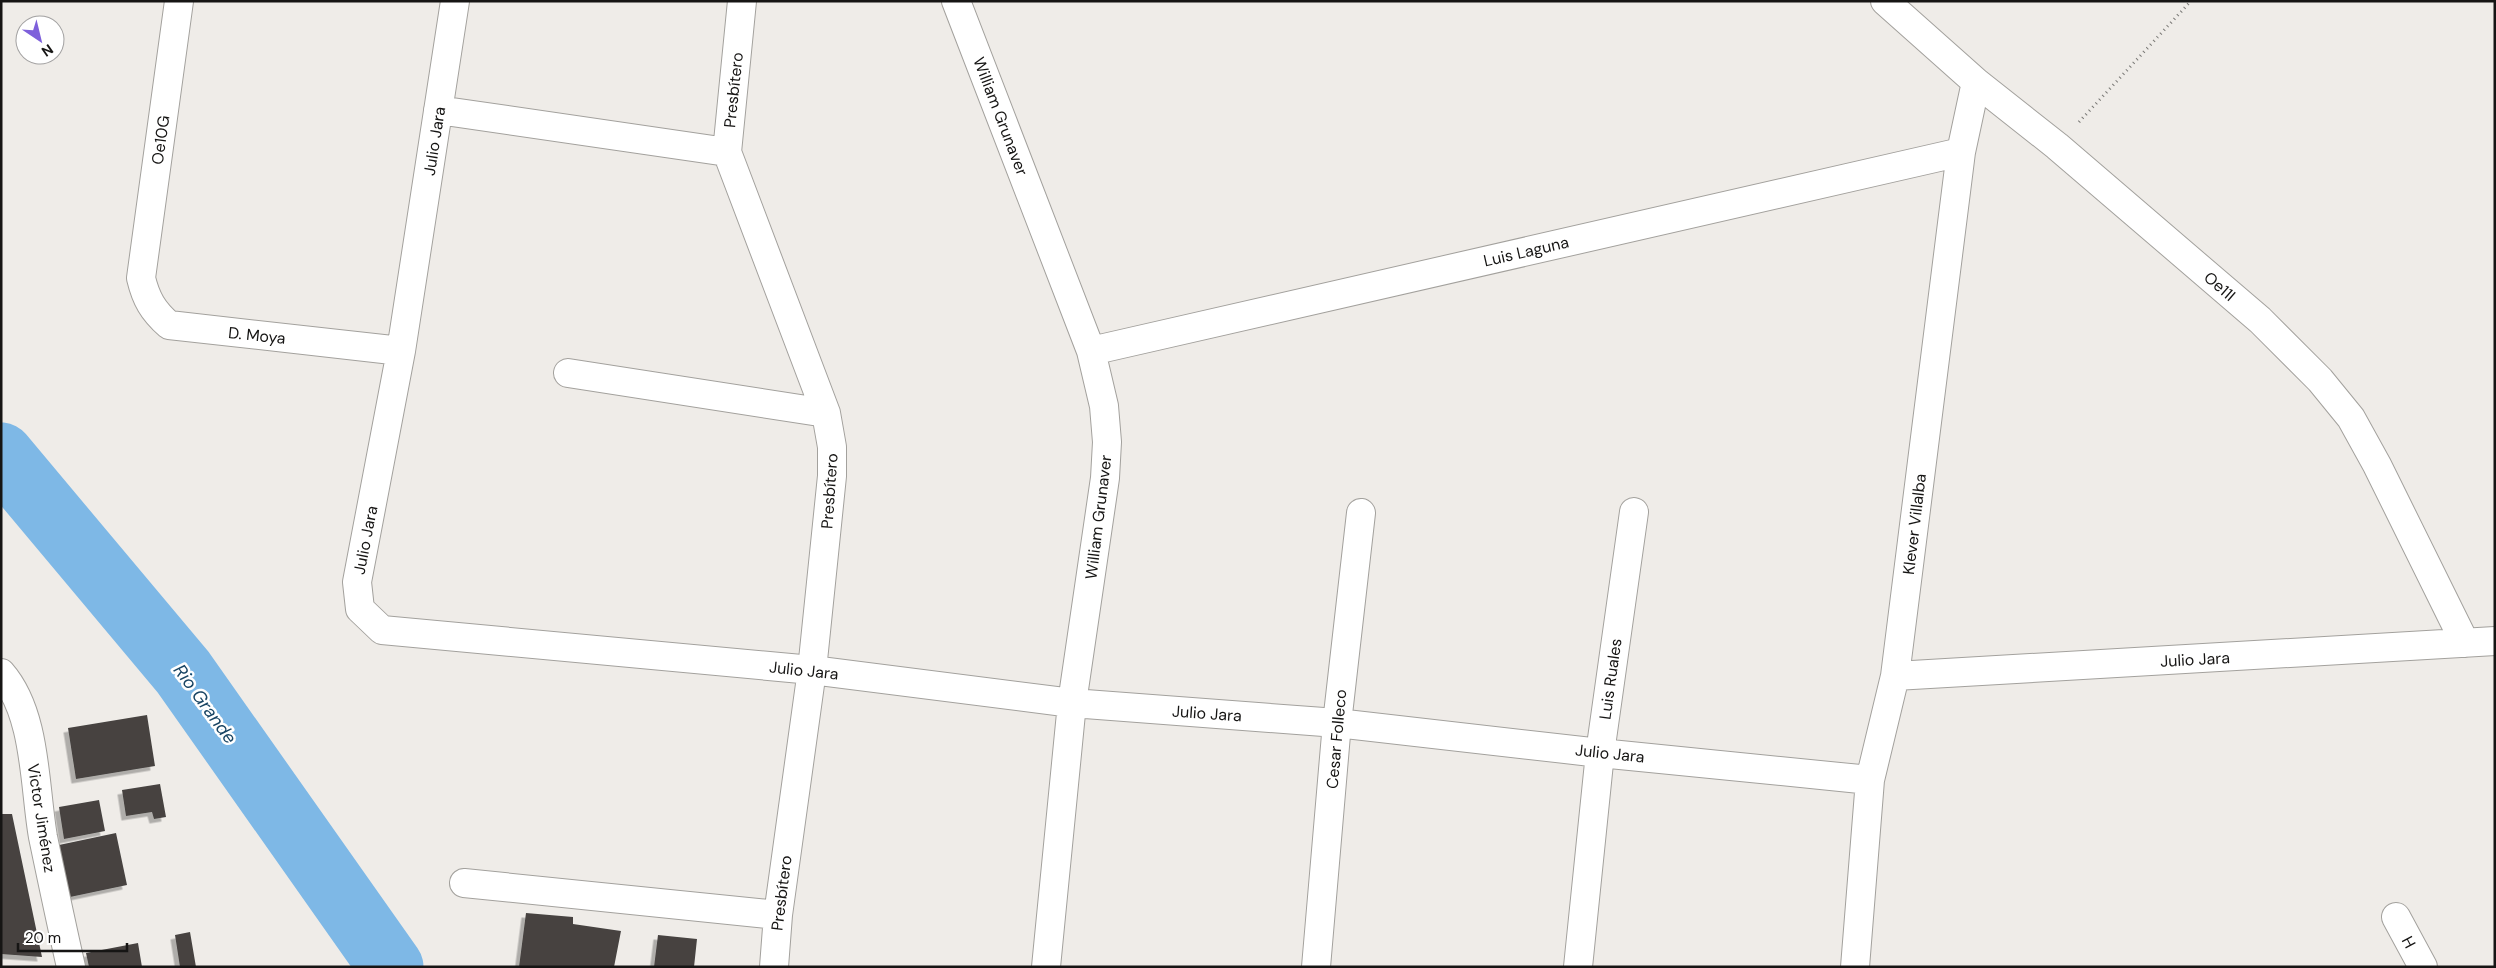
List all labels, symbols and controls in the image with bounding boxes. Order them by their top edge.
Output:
north arrow [15,15,65,65]
text: N [38,40,57,61]
street label: Presbítero [719,51,748,129]
street label: William Grunaver [968,54,1033,179]
street label: Julio Jara [419,105,450,177]
street label: Oe10G [147,114,174,166]
street label: Luis Laguna [1481,231,1571,271]
street label: Oe11I [2199,267,2240,306]
street label: D. Moya [227,322,287,349]
street label: Presbítero [816,452,843,530]
street label: William Grunaver [1080,453,1117,581]
street label: Klever Villalba [1898,472,1931,576]
street label: Julio Jara [349,504,382,576]
street label: Luis Ruales [1594,637,1627,721]
street label: Julio Jara [2160,647,2230,672]
street label: Julio Jara [768,656,840,685]
water label: Rio Grande [168,659,242,749]
street label: Cesar Folleco [1322,688,1351,790]
street label: Julio Jara [1171,701,1242,726]
street label: Julio Jara [1574,739,1646,768]
street label: Victor Jiménez [23,762,60,874]
street label: Presbítero [766,854,797,932]
scale bar [18,920,126,952]
text: 20 m [25,928,61,948]
street label: H [2397,932,2420,952]

